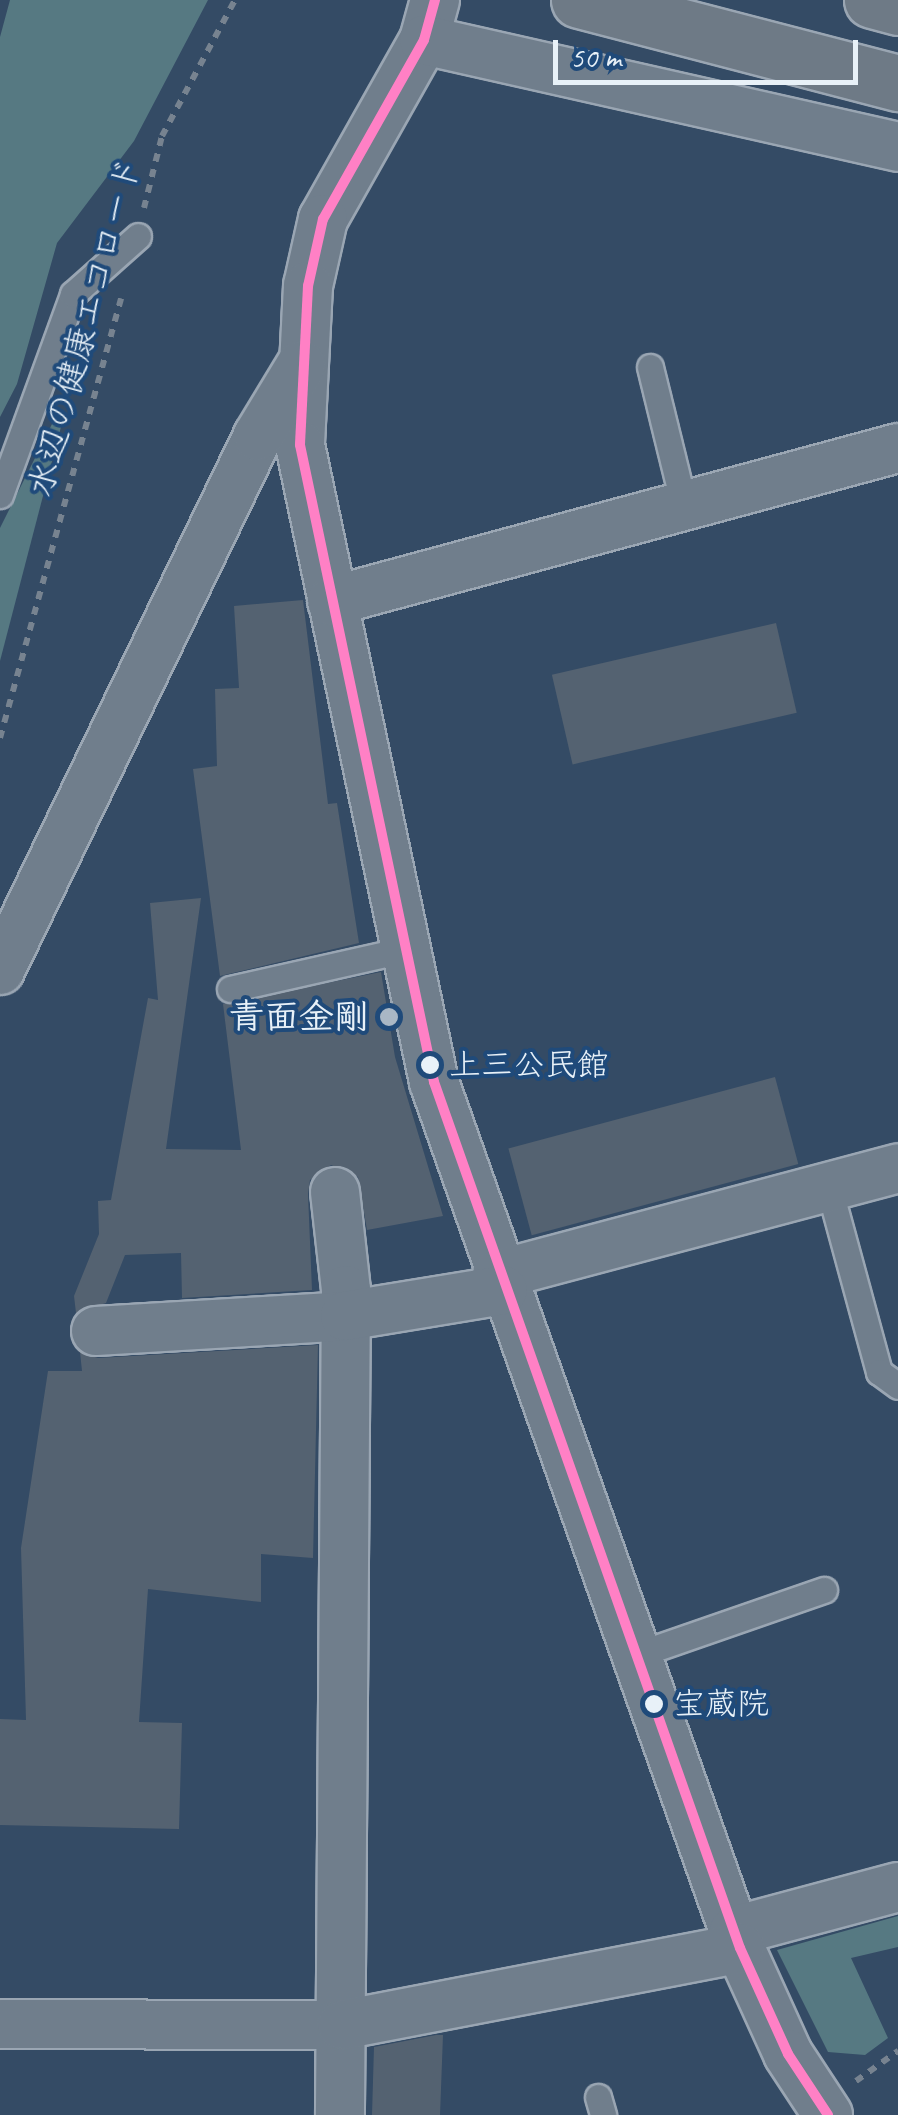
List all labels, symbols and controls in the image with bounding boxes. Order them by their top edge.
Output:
scale bar [558,20,863,82]
text: 50 m [570,38,621,76]
street label: 水辺の健康エコロード [19,153,151,501]
place label: 青面金剛 [229,996,369,1038]
marker: 青面金剛 [378,1006,400,1028]
place label: 上三公民館 [449,1046,609,1084]
marker: 上三公民館 [420,1055,440,1075]
place label: 宝蔵院 [673,1685,769,1723]
marker: 宝蔵院 [644,1694,664,1714]

